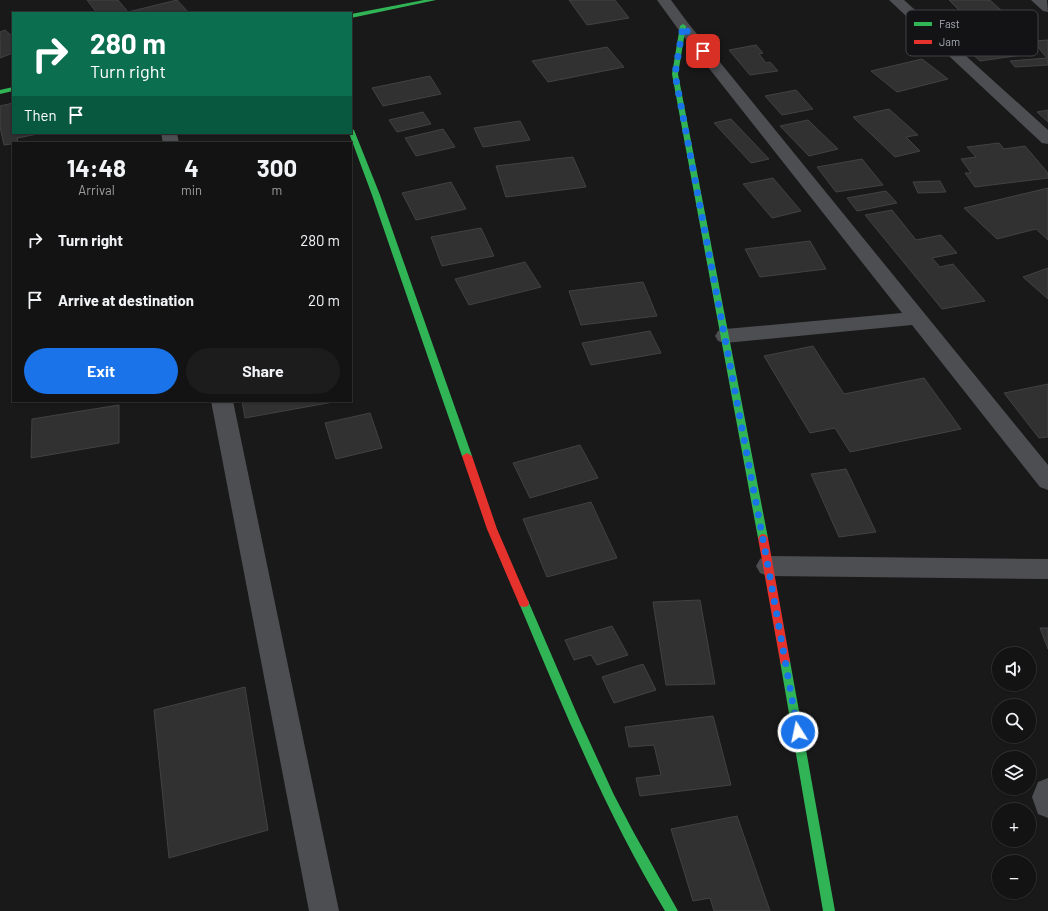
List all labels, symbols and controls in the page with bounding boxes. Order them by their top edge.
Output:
legend [906,10,1038,56]
text: Fast [939,17,960,30]
text: 280 m [90,26,166,60]
icon: right [24,28,76,80]
pin [686,34,720,68]
text: Jam [939,35,960,48]
icon: arrive [692,40,714,62]
text: Turn right [90,60,166,82]
icon: arrive [65,104,87,126]
text: Then [24,106,57,124]
text: 14:48 [67,153,126,182]
text: 4 [184,153,199,182]
text: 300 [257,153,297,182]
text: Arrival [78,182,115,198]
text: min [181,182,202,198]
text: m [272,182,282,198]
icon: right [24,229,46,251]
text: Turn right [58,231,123,249]
text: 280 m [300,231,340,249]
icon: arrive [24,289,46,311]
text: Arrive at destination [58,291,194,309]
text: 20 m [308,291,340,309]
button: Exit [24,348,178,394]
button: Share [186,348,340,394]
map controls [992,647,1036,899]
button: sound [992,647,1036,691]
button: search [992,699,1036,743]
position arrow [777,711,819,753]
button: layers [992,751,1036,795]
button: + [992,803,1036,847]
button: − [992,855,1036,899]

